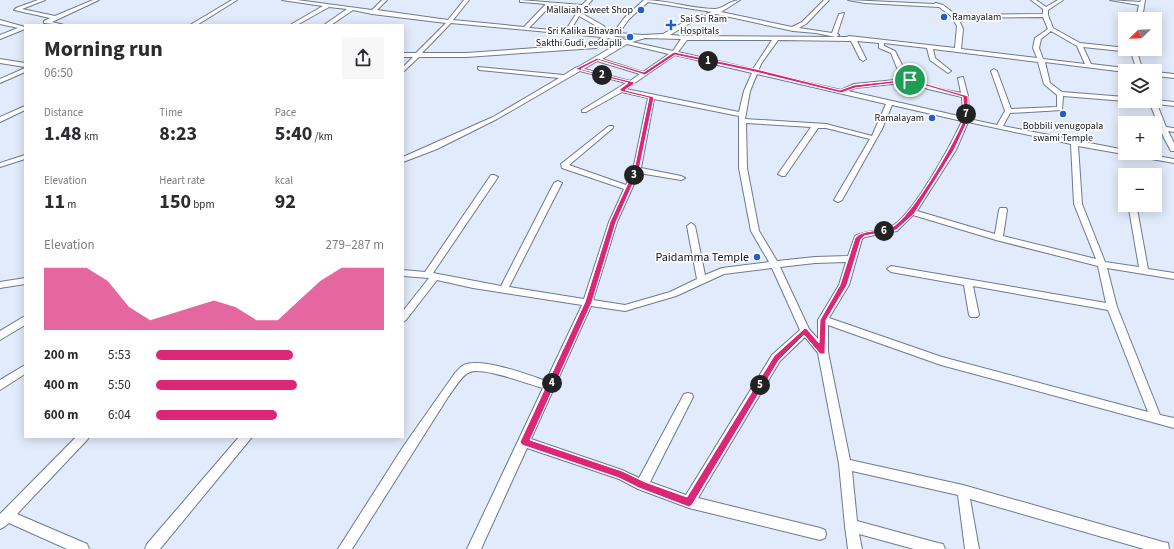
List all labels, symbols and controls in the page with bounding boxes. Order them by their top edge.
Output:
place label: Mallaiah Sweet Shop [546,3,633,17]
marker: Mallaiah Sweet Shop [636,5,646,15]
place label: Ramayalam [952,10,1001,24]
place label: Sai Sri Ram Hospitals [680,12,727,38]
marker: Ramayalam [939,12,949,22]
north arrow [1118,12,1162,56]
map controls [1118,12,1162,212]
marker: Sai Sri Ram Hospitals [665,19,677,31]
place label: Sri Kalika Bhavani Sakthi Gudi, eedaplli [536,24,622,50]
marker: Sri Kalika Bhavani Sakthi Gudi, eedaplli [625,32,635,42]
text: Morning run [44,33,163,65]
button: share [342,37,384,79]
pin: 1 [698,51,718,71]
text: 1 [705,53,711,68]
pin [893,63,927,97]
text: 06:50 [44,64,73,82]
button: layers [1118,64,1162,108]
pin: 2 [592,65,612,85]
text: 2 [599,67,605,82]
icon: arrive [899,69,921,91]
pin: 7 [956,104,976,124]
text: Distance [44,105,83,120]
text: Time [159,105,183,120]
text: Pace [275,105,296,120]
text: 7 [963,106,969,121]
marker: Bobbili venugopala swami Temple [1058,109,1068,119]
place label: Ramalayam [875,111,924,125]
marker: Ramalayam [927,113,937,123]
button: + [1118,116,1162,160]
place label: Bobbili venugopala swami Temple [1023,119,1103,145]
text: 1.48 [44,120,82,148]
text: 8:23 [159,120,197,148]
text: 5:40 [275,120,312,148]
text: km [82,129,98,144]
text: /km [312,129,333,144]
pin: 3 [624,165,644,185]
text: 3 [631,167,637,182]
button: − [1118,168,1162,212]
text: Elevation [44,173,87,188]
text: Heart rate [159,173,205,188]
text: kcal [275,173,293,188]
text: 11 [44,188,65,216]
text: 150 [159,188,191,216]
text: 92 [275,188,296,216]
text: m [65,197,76,212]
text: bpm [191,197,215,212]
pin: 6 [874,221,894,241]
text: 6 [881,223,887,238]
text: Elevation [44,236,95,254]
text: 279–287 m [326,236,384,254]
place label: Paidamma Temple [655,249,749,266]
marker: Paidamma Temple [752,252,762,262]
text: 200 m [44,346,78,364]
text: 5:53 [108,346,131,364]
pin: 4 [542,373,562,393]
text: 4 [549,375,555,390]
pin: 5 [750,375,770,395]
text: 400 m [44,376,78,394]
text: 5:50 [108,376,131,394]
text: 5 [757,377,763,392]
text: 600 m [44,406,78,424]
text: 6:04 [108,406,131,424]

